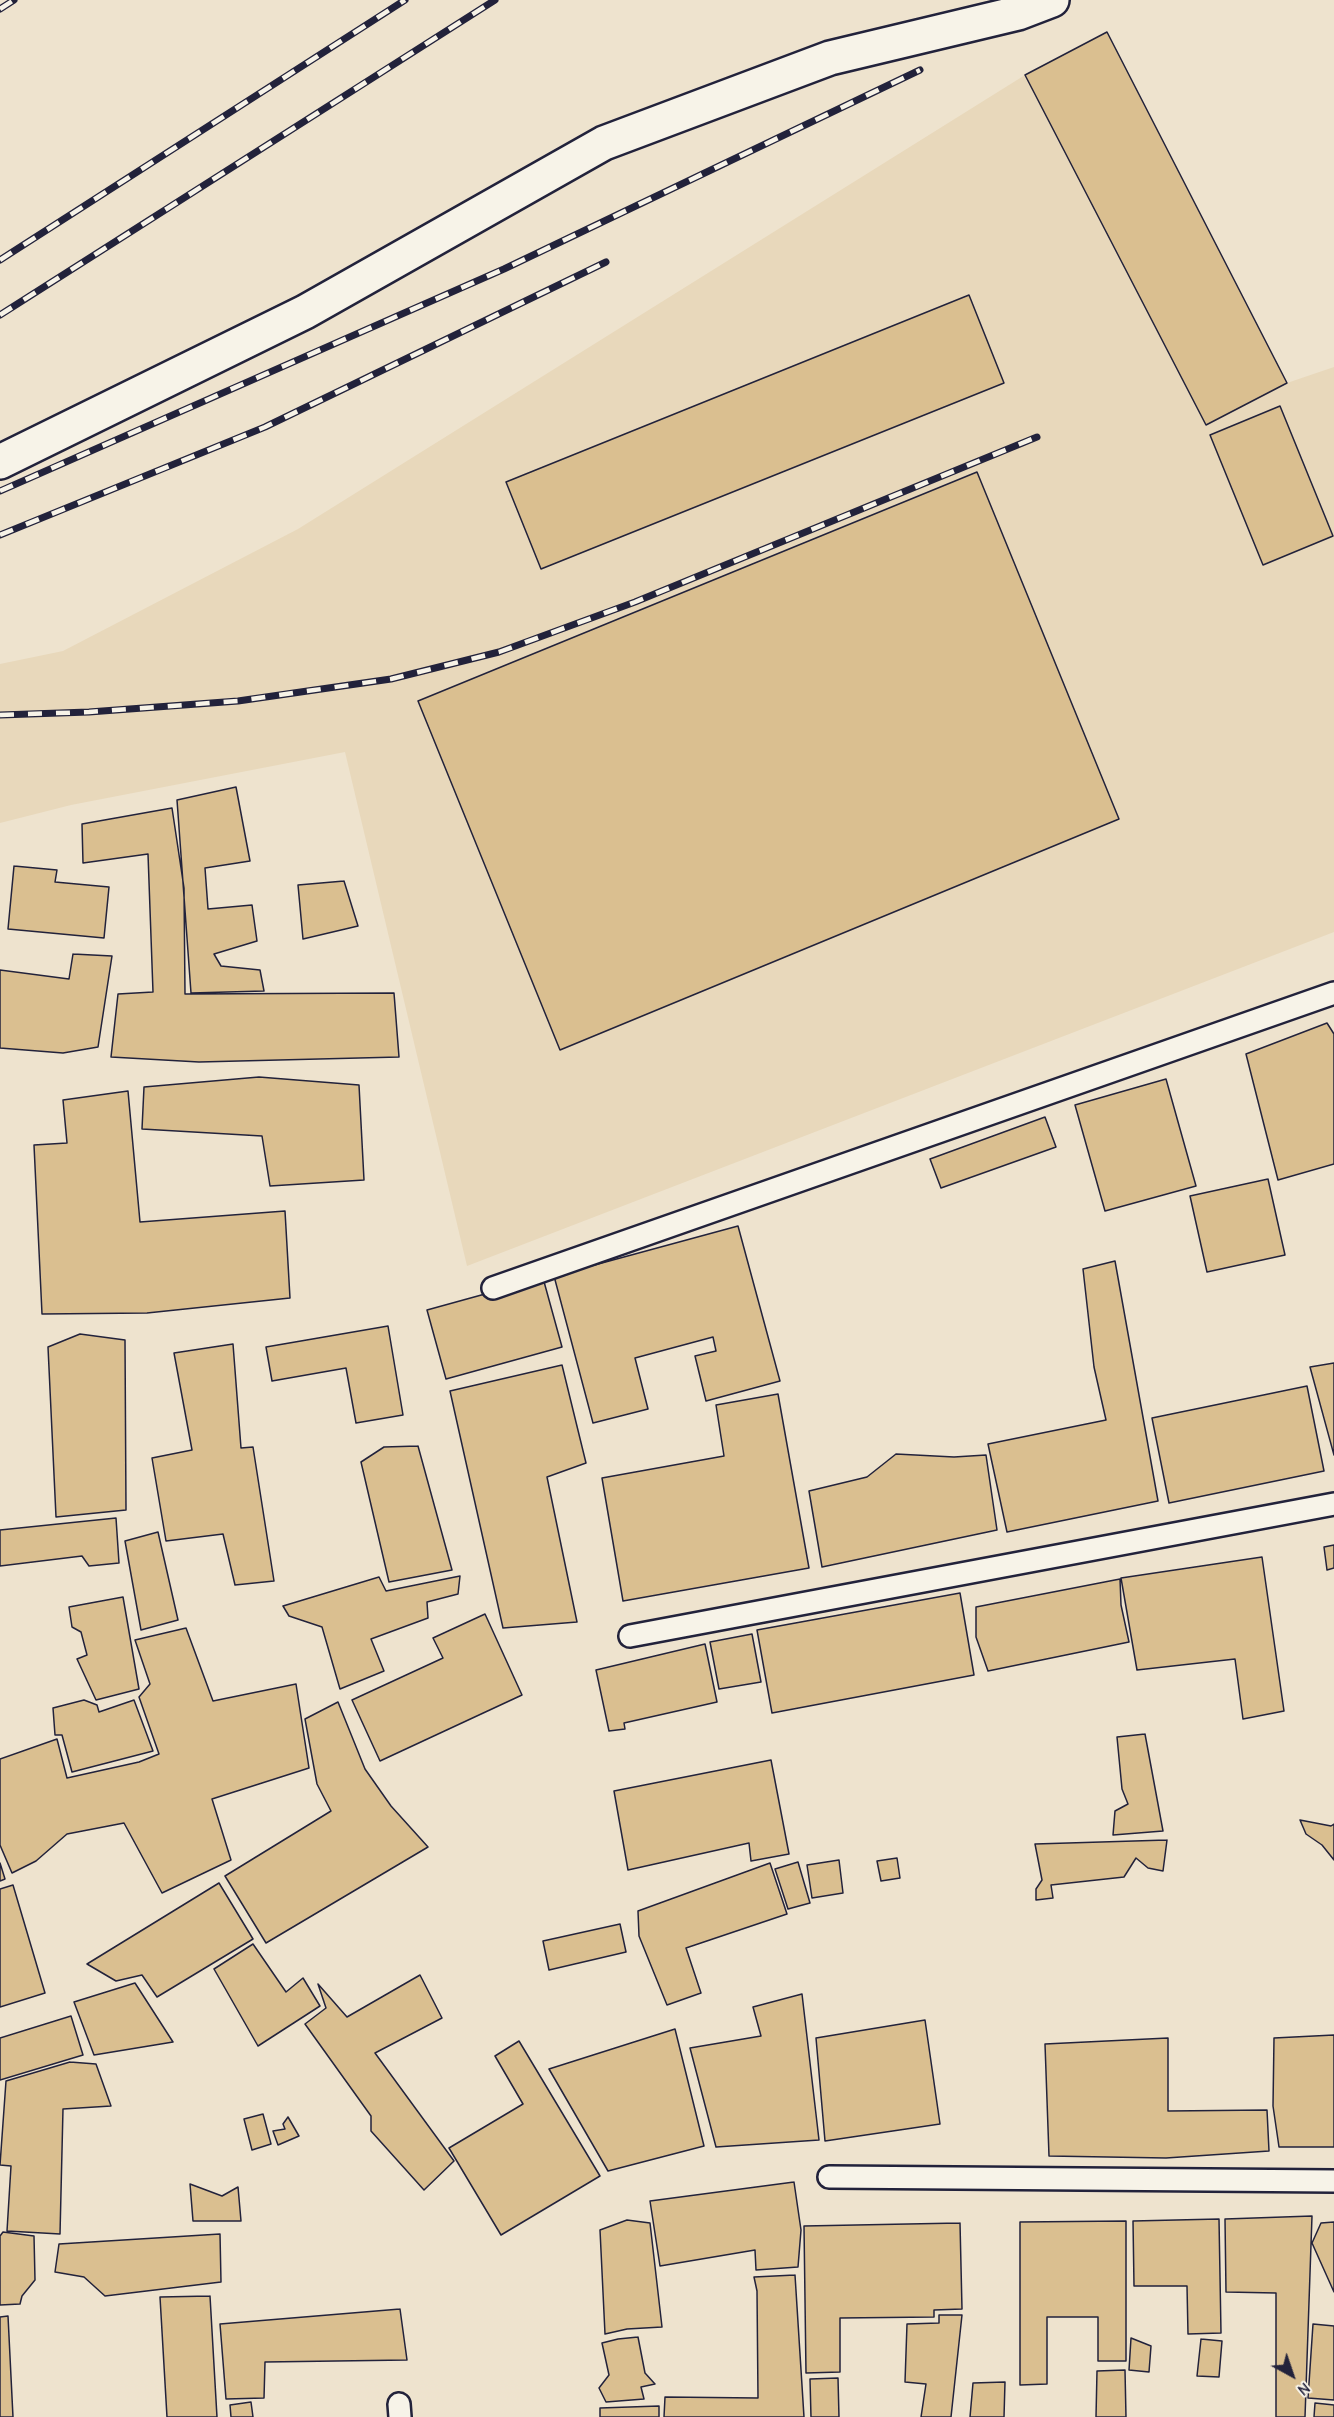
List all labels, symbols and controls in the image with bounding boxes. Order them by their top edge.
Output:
north arrow [1262,2345,1322,2405]
text: N [1294,2379,1313,2399]

